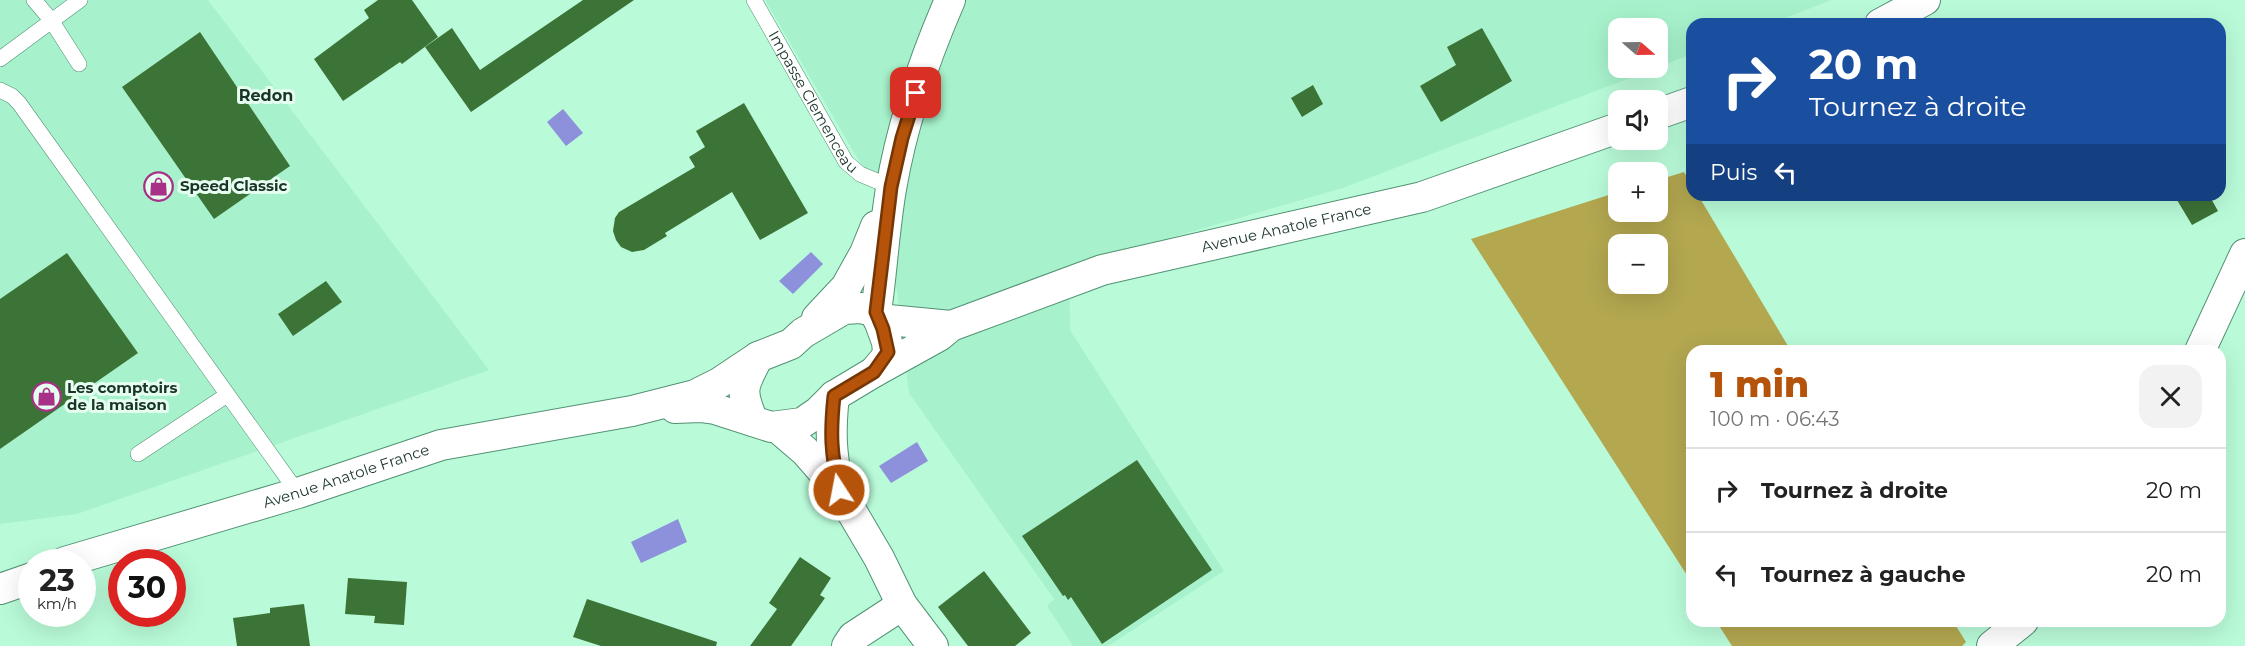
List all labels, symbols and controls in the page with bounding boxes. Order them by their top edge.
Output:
north arrow [1608,18,1668,78]
map controls [1608,18,1668,294]
street label: Impasse Clemenceau [764,27,862,177]
text: 20 m [1809,38,1918,90]
icon: right [1710,42,1788,120]
pin [890,67,941,118]
icon: arrive [899,76,932,109]
district label: Redon [239,86,293,105]
button: sound [1608,90,1668,150]
text: Tournez à droite [1809,90,2027,123]
icon: left [1769,156,1802,189]
text: Puis [1710,159,1757,186]
button: + [1608,162,1668,222]
shop icon: Speed Classic [143,170,175,202]
place label: Speed Classic [180,176,288,195]
street label: Avenue Anatole France [1199,199,1373,256]
button: − [1608,234,1668,294]
text: 1 min [1710,362,1809,406]
button: close [2139,365,2202,428]
place label: Les comptoirs de la maison [67,378,177,414]
shop icon: Les comptoirs de la maison [30,381,62,413]
text: 100 m · 06:43 [1710,407,1840,431]
street label: Avenue Anatole France [261,440,432,512]
position arrow [807,458,871,522]
icon: right [1710,474,1743,507]
text: Tournez à droite [1761,477,1948,504]
text: 20 m [2146,477,2202,504]
speed limit sign: 30 [108,549,186,627]
icon: left [1710,558,1743,591]
text: Tournez à gauche [1761,561,1966,588]
text: 20 m [2146,561,2202,588]
text: 23 [39,562,75,599]
text: km/h [37,594,77,613]

